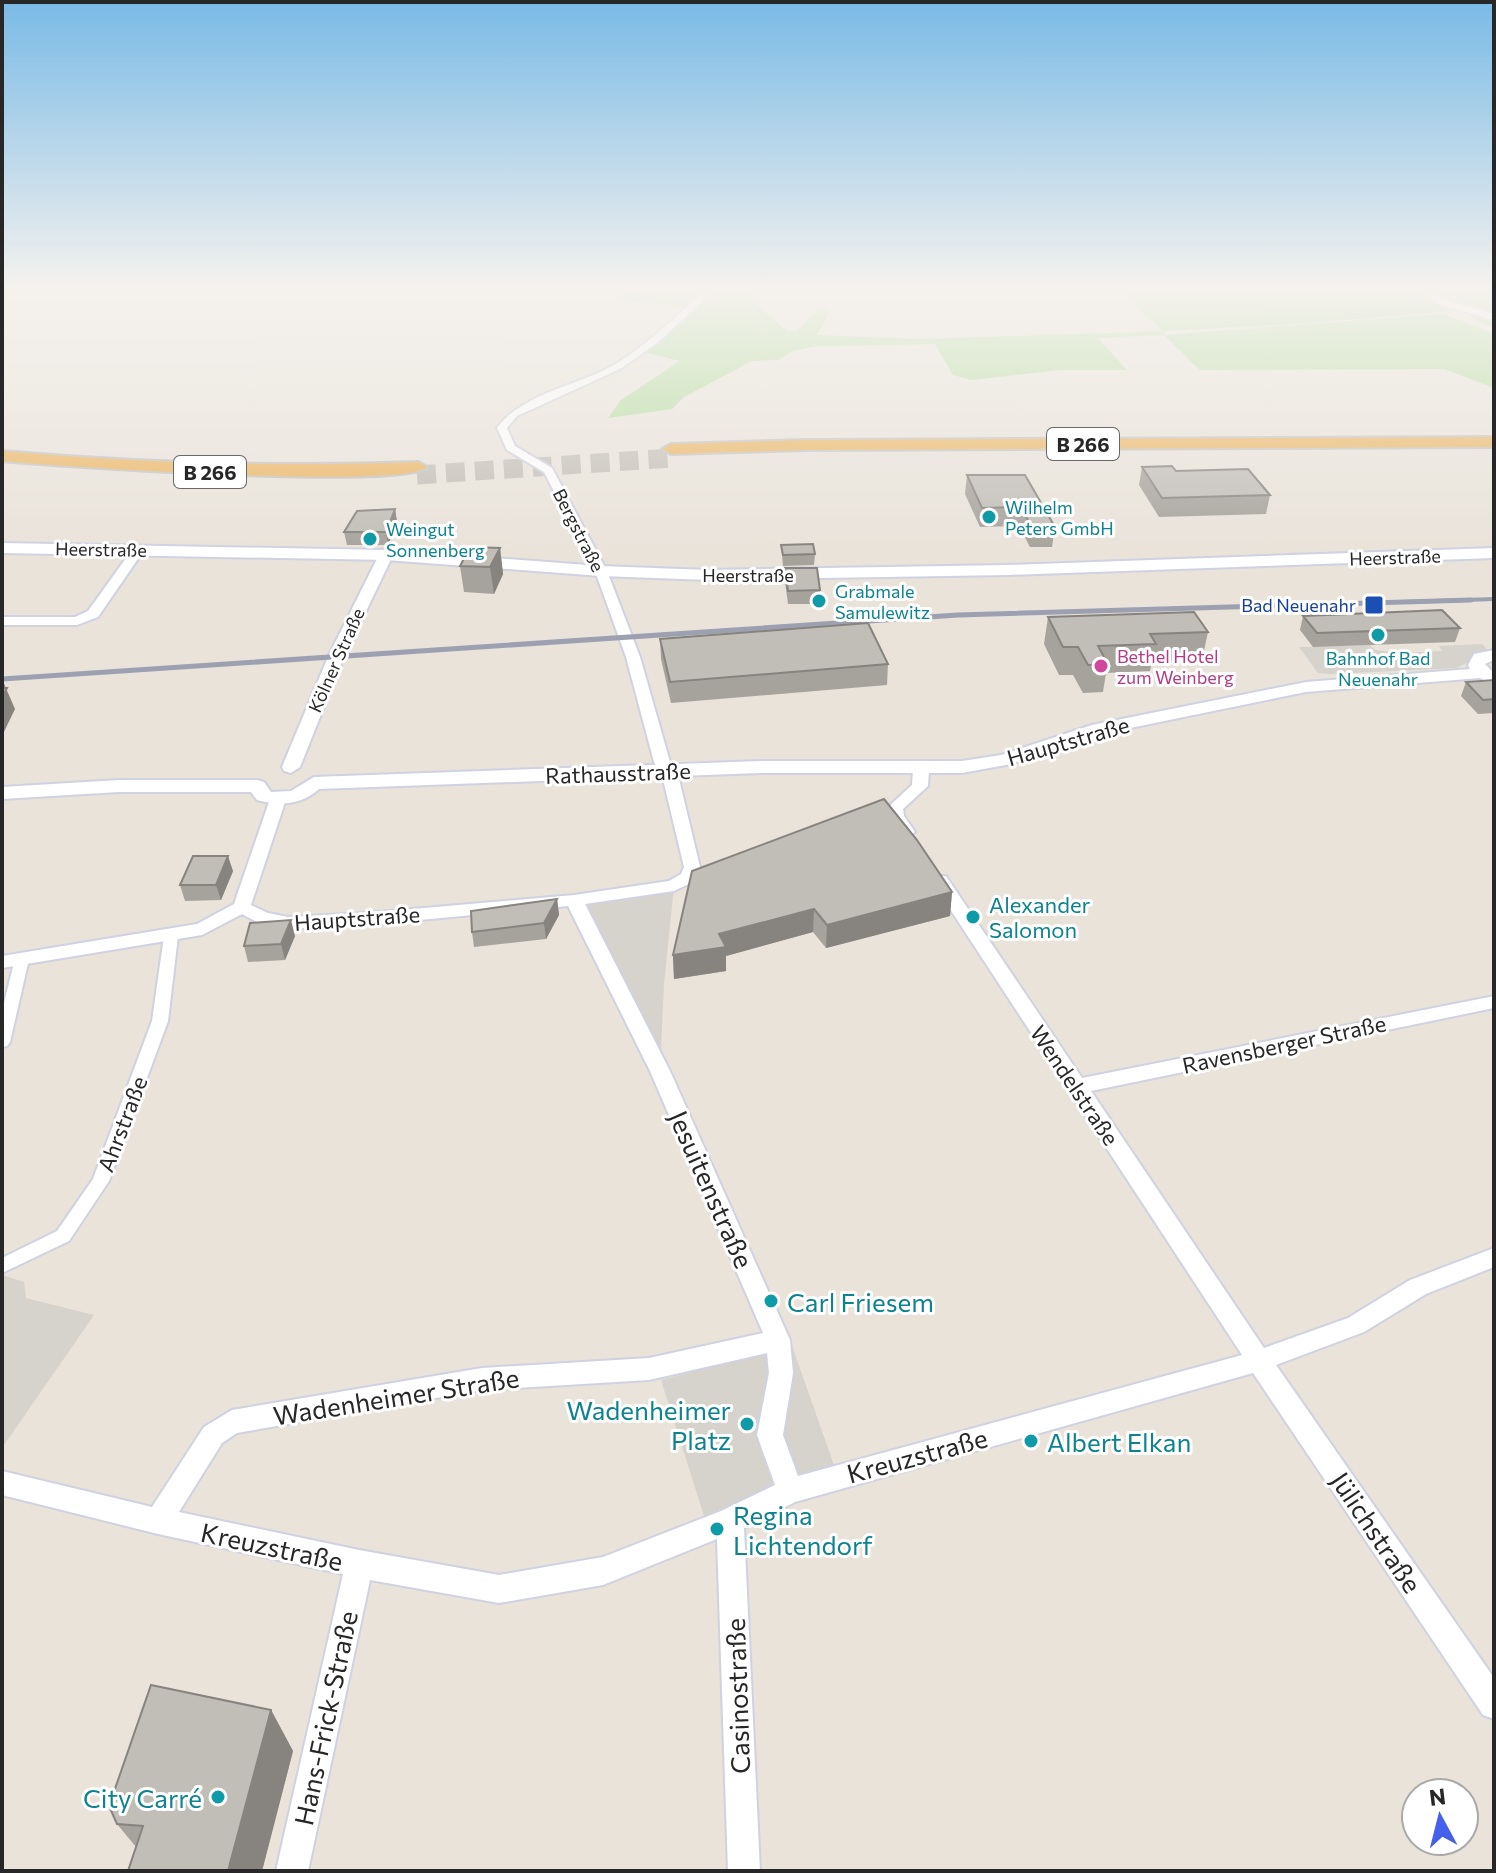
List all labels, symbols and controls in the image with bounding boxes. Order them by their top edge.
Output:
road number: B 266 [1047,428,1119,460]
road number: B 266 [174,456,246,488]
street label: Bergstraße [549,485,609,575]
place label: Wilhelm Peters GmbH [1005,496,1114,539]
marker: Wilhelm Peters GmbH [980,508,998,526]
place label: Weingut Sonnenberg [386,518,485,561]
marker: Weingut Sonnenberg [361,530,379,548]
street label: Heerstraße [55,537,147,561]
street label: Heerstraße [1349,544,1441,570]
street label: Heerstraße [702,564,794,586]
place label: Grabmale Samulewitz [835,580,930,623]
marker: Grabmale Samulewitz [810,592,828,610]
place label: Bad Neuenahr [1241,594,1356,616]
marker: Bad Neuenahr [1363,594,1385,616]
street label: Kölner Straße [303,604,369,716]
marker: Bahnhof Bad Neuenahr [1369,626,1387,644]
place label: Bethel Hotel zum Weinberg [1117,645,1234,688]
place label: Bahnhof Bad Neuenahr [1326,647,1430,690]
marker: Bethel Hotel zum Weinberg [1092,657,1110,675]
street label: Hauptstraße [1004,711,1132,771]
street label: Rathausstraße [545,757,691,789]
place label: Alexander Salomon [989,891,1090,943]
street label: Hauptstraße [293,900,421,936]
marker: Alexander Salomon [964,908,982,926]
street label: Ravensberger Straße [1180,1009,1388,1079]
street label: Wendelstraße [1025,1020,1125,1150]
street label: Ahrstraße [91,1072,153,1176]
street label: Jesuitenstraße [663,1105,761,1273]
place label: Carl Friesem [787,1286,934,1317]
marker: Carl Friesem [762,1292,780,1310]
street label: Wadenheimer Straße [271,1361,521,1431]
place label: Wadenheimer Platz [567,1394,731,1455]
marker: Wadenheimer Platz [738,1415,756,1433]
street label: Kreuzstraße [843,1421,991,1489]
place label: Albert Elkan [1047,1426,1191,1457]
marker: Albert Elkan [1022,1432,1040,1450]
street label: Jülichstraße [1325,1466,1429,1598]
place label: Regina Lichtendorf [733,1499,873,1560]
street label: Kreuzstraße [198,1516,346,1576]
marker: Regina Lichtendorf [708,1520,726,1538]
street label: Hans-Frick-Straße [287,1608,363,1828]
street label: Casinostraße [719,1618,755,1774]
north arrow [1400,1777,1480,1857]
place label: City Carré [83,1782,202,1813]
text: N [1428,1782,1447,1811]
marker: City Carré [209,1788,227,1806]

